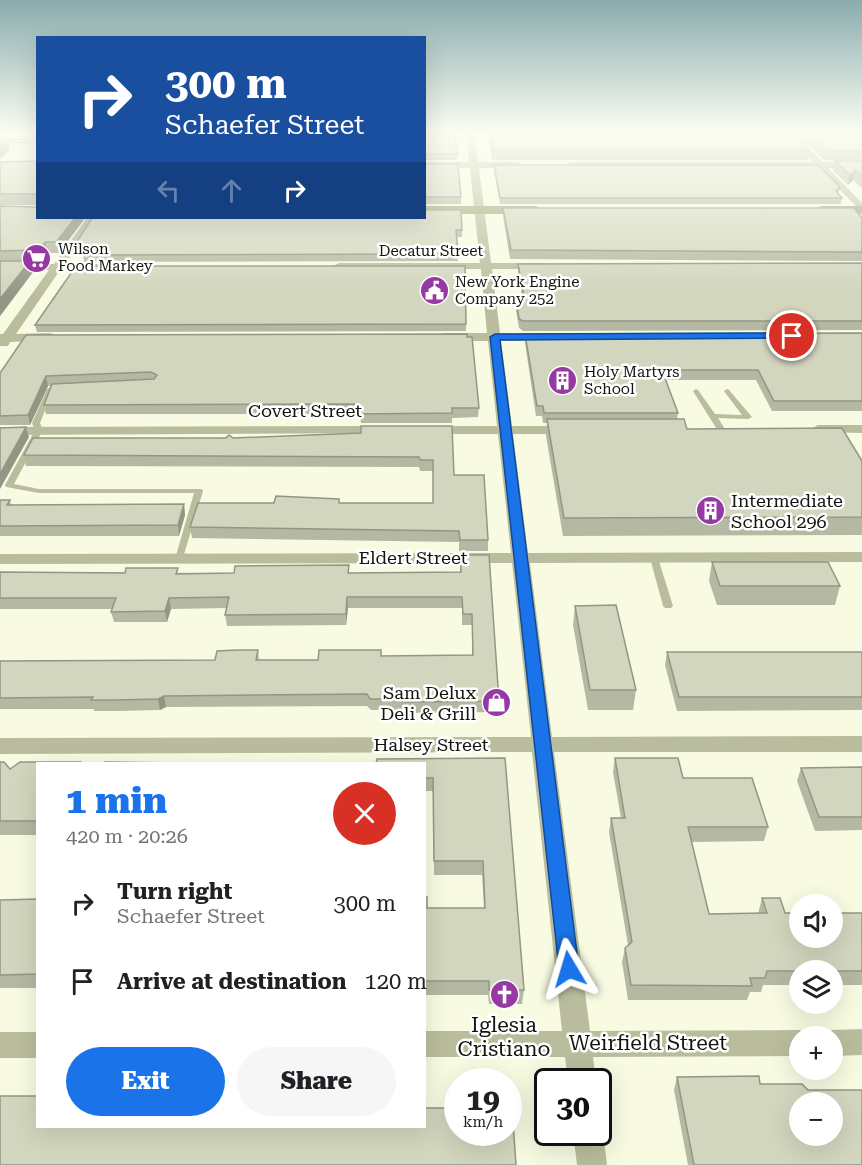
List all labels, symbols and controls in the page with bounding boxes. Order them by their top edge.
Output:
text: 300 m [165,59,287,108]
icon: right [66,60,144,138]
text: Schaefer Street [165,109,364,141]
icon: left [152,174,185,207]
icon: ahead [215,174,248,207]
icon: right [278,174,311,207]
place label: Wilson Food Markey [58,240,153,275]
supermarket icon: Wilson Food Markey [21,242,53,274]
street label: Decatur Street [379,242,484,260]
place label: New York Engine Company 252 [455,273,579,308]
public building icon: New York Engine Company 252 [418,275,450,307]
pin [766,310,817,361]
icon: arrive [775,319,808,352]
place label: Holy Martyrs School [584,363,679,398]
building icon: Holy Martyrs School [547,365,579,397]
street label: Covert Street [248,400,362,421]
place label: Intermediate School 296 [731,490,843,532]
building icon: Intermediate School 296 [694,495,726,527]
street label: Eldert Street [358,547,468,568]
place label: Sam Delux Deli & Grill [380,682,477,724]
shop icon: Sam Delux Deli & Grill [481,687,513,719]
street label: Halsey Street [373,734,489,755]
text: 1 min [66,780,167,822]
button: close [333,782,396,845]
text: 420 m · 20:26 [66,824,188,848]
text: Turn right [117,879,232,904]
icon: right [66,887,99,920]
text: 300 m [333,891,396,916]
map controls [789,894,843,1146]
button: sound [789,894,843,948]
text: Schaefer Street [117,904,265,928]
position arrow [537,937,601,1001]
button: layers [789,960,843,1014]
icon: arrive [66,965,99,998]
text: Arrive at destination [117,969,346,994]
text: 120 m [364,969,427,994]
church icon: Iglesia Cristiano [488,978,520,1010]
place label: Iglesia Cristiano [458,1013,550,1061]
button: + [789,1026,843,1080]
street label: Weirfield Street [569,1031,727,1055]
button: Exit [66,1047,225,1116]
button: Share [237,1047,396,1116]
speed limit sign: 30 [534,1068,612,1146]
text: 19 [466,1082,500,1117]
button: − [789,1092,843,1146]
text: km/h [463,1113,503,1131]

